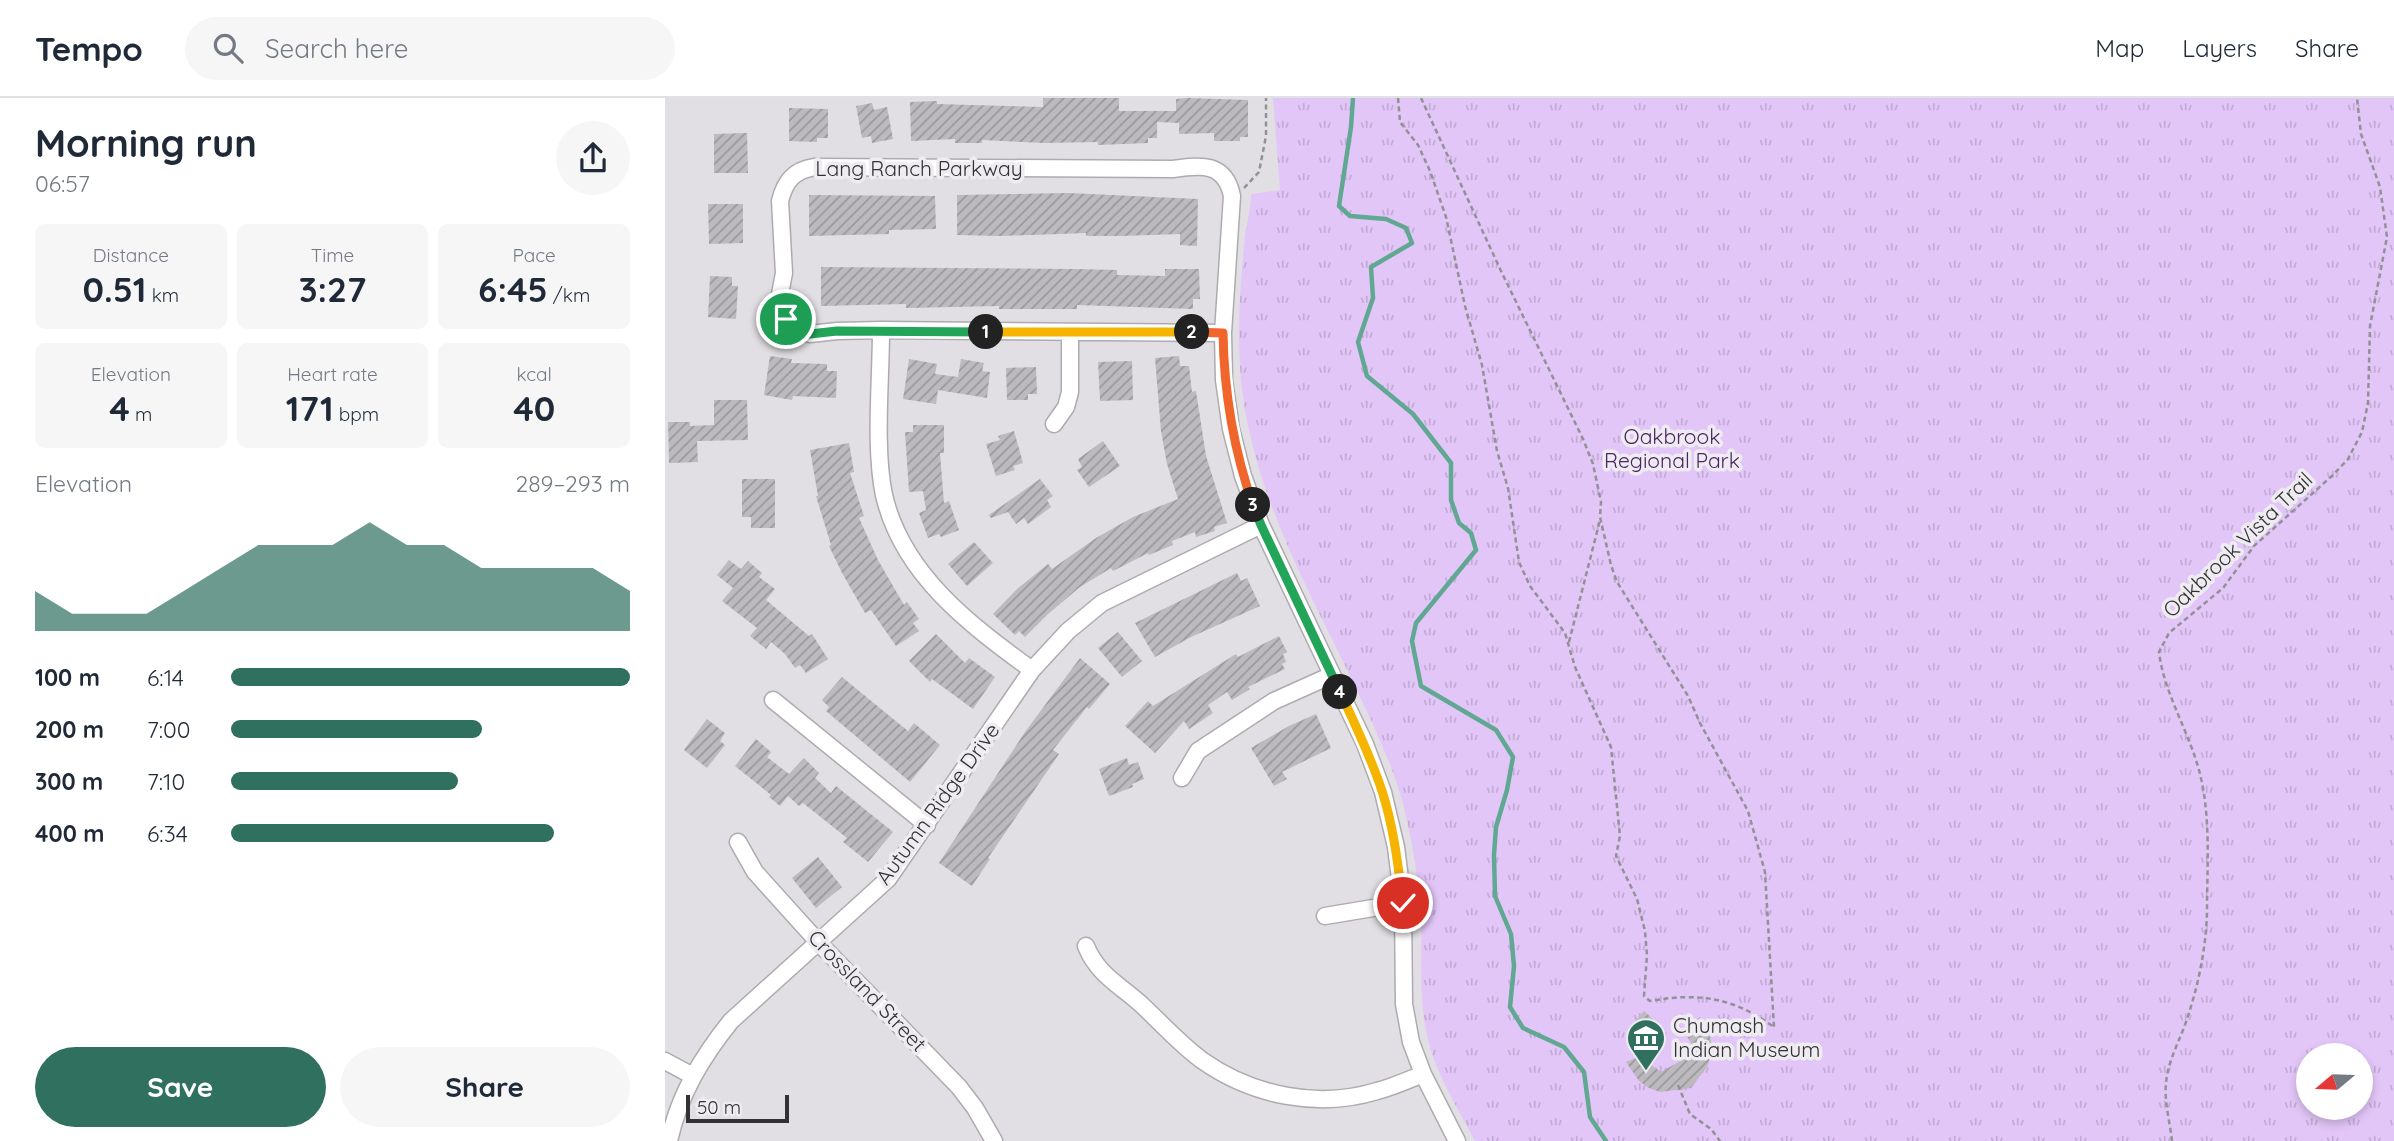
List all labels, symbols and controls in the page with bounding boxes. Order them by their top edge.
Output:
search box [185,17,675,80]
text: Tempo [35,28,143,69]
icon: search [209,29,247,67]
text: Search here [265,32,408,65]
text: Map [2095,33,2144,63]
text: Layers [2182,33,2257,63]
text: Share [2295,33,2359,63]
text: Morning run [35,119,257,167]
button: share [556,121,630,195]
street label: Lang Ranch Parkway [815,155,1023,181]
text: 06:57 [35,169,90,198]
text: Distance [93,243,169,267]
text: Time [311,243,354,267]
text: Pace [513,243,556,267]
text: 0.51 [82,267,146,311]
text: 3:27 [299,267,366,311]
text: 6:45 [478,267,548,311]
text: km [146,283,179,307]
text: /km [548,283,590,307]
pin [756,289,816,349]
icon: arrive [767,300,805,338]
pin: 1 [969,314,1003,350]
pin: 2 [1175,314,1209,350]
text: 1 [982,319,989,343]
text: 2 [1186,319,1197,343]
text: Elevation [91,362,171,386]
text: Heart rate [287,362,378,386]
text: kcal [516,362,552,386]
text: 4 [109,386,130,430]
text: 171 [286,386,334,430]
text: 40 [513,386,555,430]
text: m [130,402,152,426]
text: bpm [334,402,379,426]
park label: Oakbrook Regional Park [1604,423,1740,473]
street label: Oakbrook Vista Trail [2157,466,2317,622]
text: Elevation [35,469,132,498]
text: 289–293 m [515,469,630,498]
pin: 3 [1235,488,1271,522]
text: 3 [1247,492,1258,516]
text: 100 m [35,663,100,692]
text: 6:14 [147,663,184,692]
pin: 4 [1323,674,1357,710]
text: 4 [1334,679,1345,703]
text: 200 m [35,715,104,744]
text: 7:00 [147,715,190,744]
street label: Autumn Ridge Drive [870,717,1005,889]
text: 300 m [35,767,103,796]
text: 7:10 [147,767,185,796]
text: 400 m [35,819,104,848]
text: 6:34 [147,819,188,848]
pin [1373,873,1433,933]
icon: check [1384,884,1422,922]
street label: Crossland Street [803,924,932,1057]
place label: Chumash Indian Museum [1673,1012,1820,1062]
museum icon: Chumash Indian Museum [1625,1017,1667,1072]
north arrow [2296,1043,2373,1120]
map controls [2296,1043,2373,1120]
button: Save [35,1047,326,1127]
button: Share [340,1047,630,1127]
scale bar [686,1092,789,1124]
text: 50 m [697,1095,741,1119]

